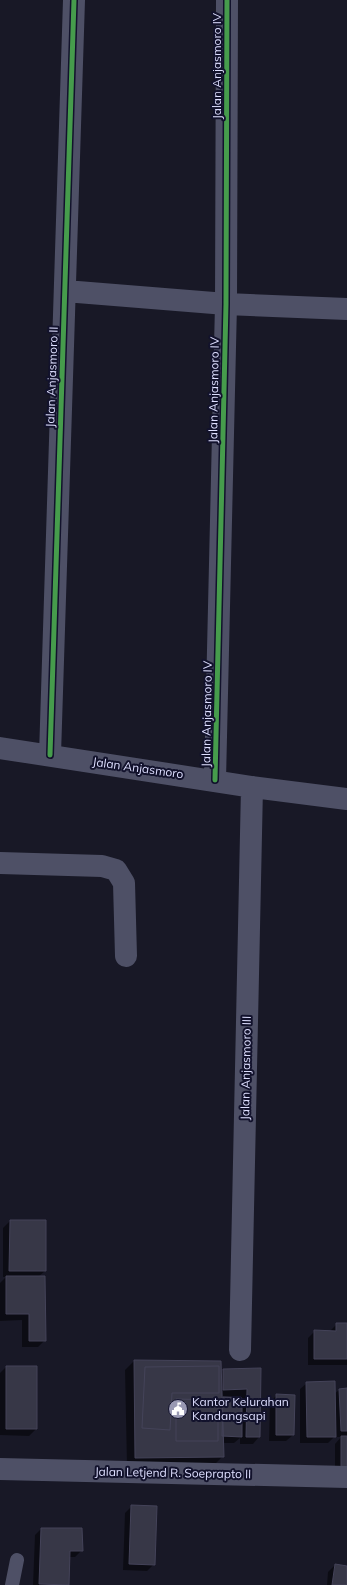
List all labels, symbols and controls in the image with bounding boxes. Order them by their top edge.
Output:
street label: Jalan Anjasmoro IV [209,12,224,119]
street label: Jalan Anjasmoro II [42,326,61,428]
street label: Jalan Anjasmoro IV [205,336,222,443]
street label: Jalan Anjasmoro IV [198,660,215,767]
street label: Jalan Anjasmoro [92,754,185,781]
street label: Jalan Anjasmoro III [237,1016,254,1120]
place label: Kantor Kelurahan Kandangsapi [192,1394,289,1423]
public building icon: Kantor Kelurahan Kandangsapi [167,1398,189,1420]
street label: Jalan Letjend R. Soeprapto II [95,1464,251,1481]

